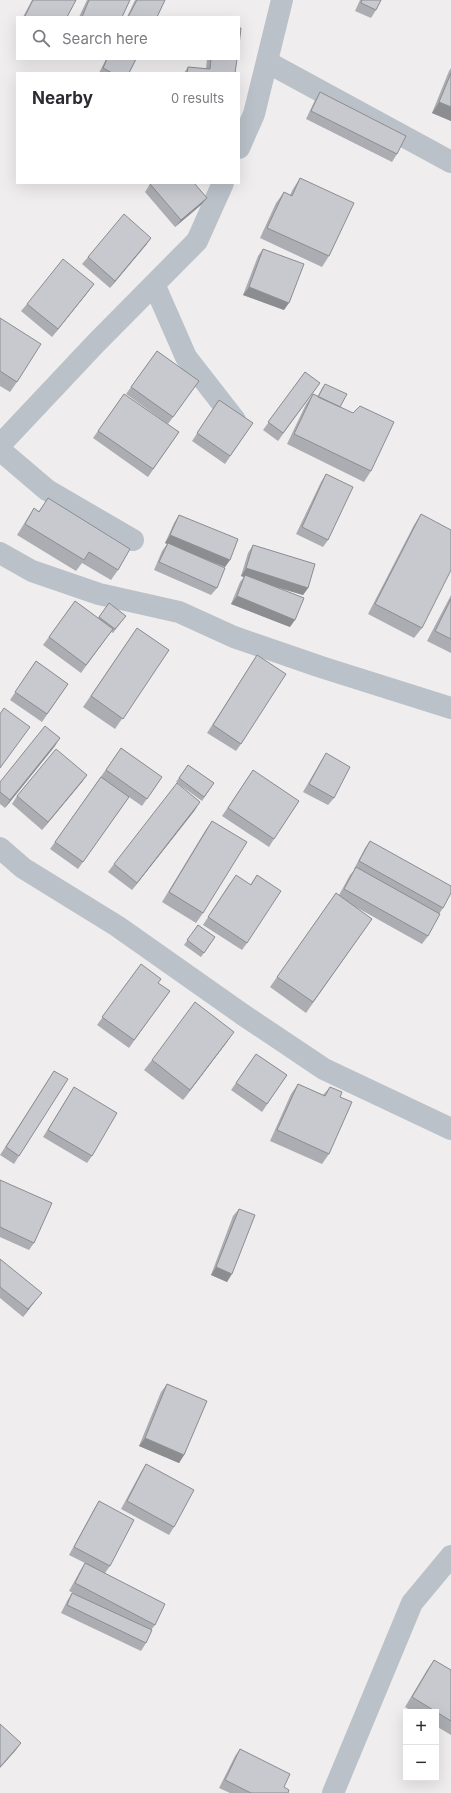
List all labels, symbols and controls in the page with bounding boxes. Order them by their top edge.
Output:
search box [16,16,240,60]
icon: search [30,27,52,49]
text: Search here [62,29,148,48]
text: Nearby [32,88,93,108]
text: 0 results [171,90,224,106]
map controls [403,1709,439,1781]
button: + [403,1709,439,1745]
button: − [403,1745,439,1781]

